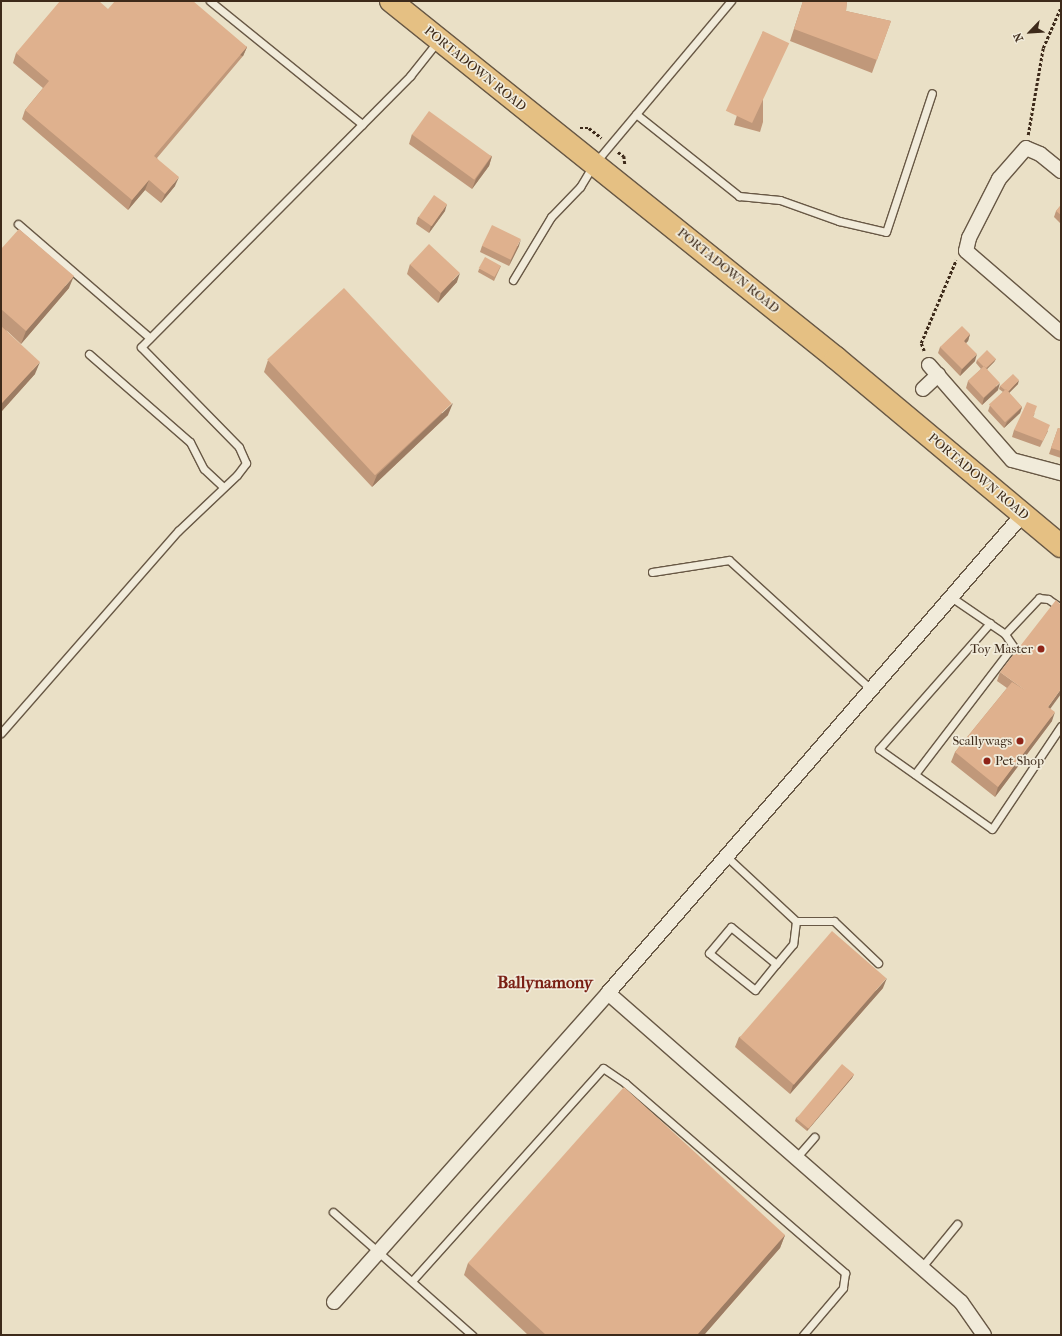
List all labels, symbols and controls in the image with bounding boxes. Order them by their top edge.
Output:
north arrow [1010,12,1050,52]
street label: PORTADOWN ROAD [421,23,529,115]
text: N [1011,31,1026,44]
street label: PORTADOWN ROAD [674,225,782,317]
street label: PORTADOWN ROAD [924,430,1032,524]
place label: Toy Master [970,641,1033,657]
marker: Toy Master [1036,644,1046,654]
place label: Scallywags [952,733,1012,749]
marker: Scallywags [1015,736,1025,746]
place label: Pet Shop [995,753,1044,769]
marker: Pet Shop [982,756,992,766]
district label: Ballynamony [497,973,593,993]

